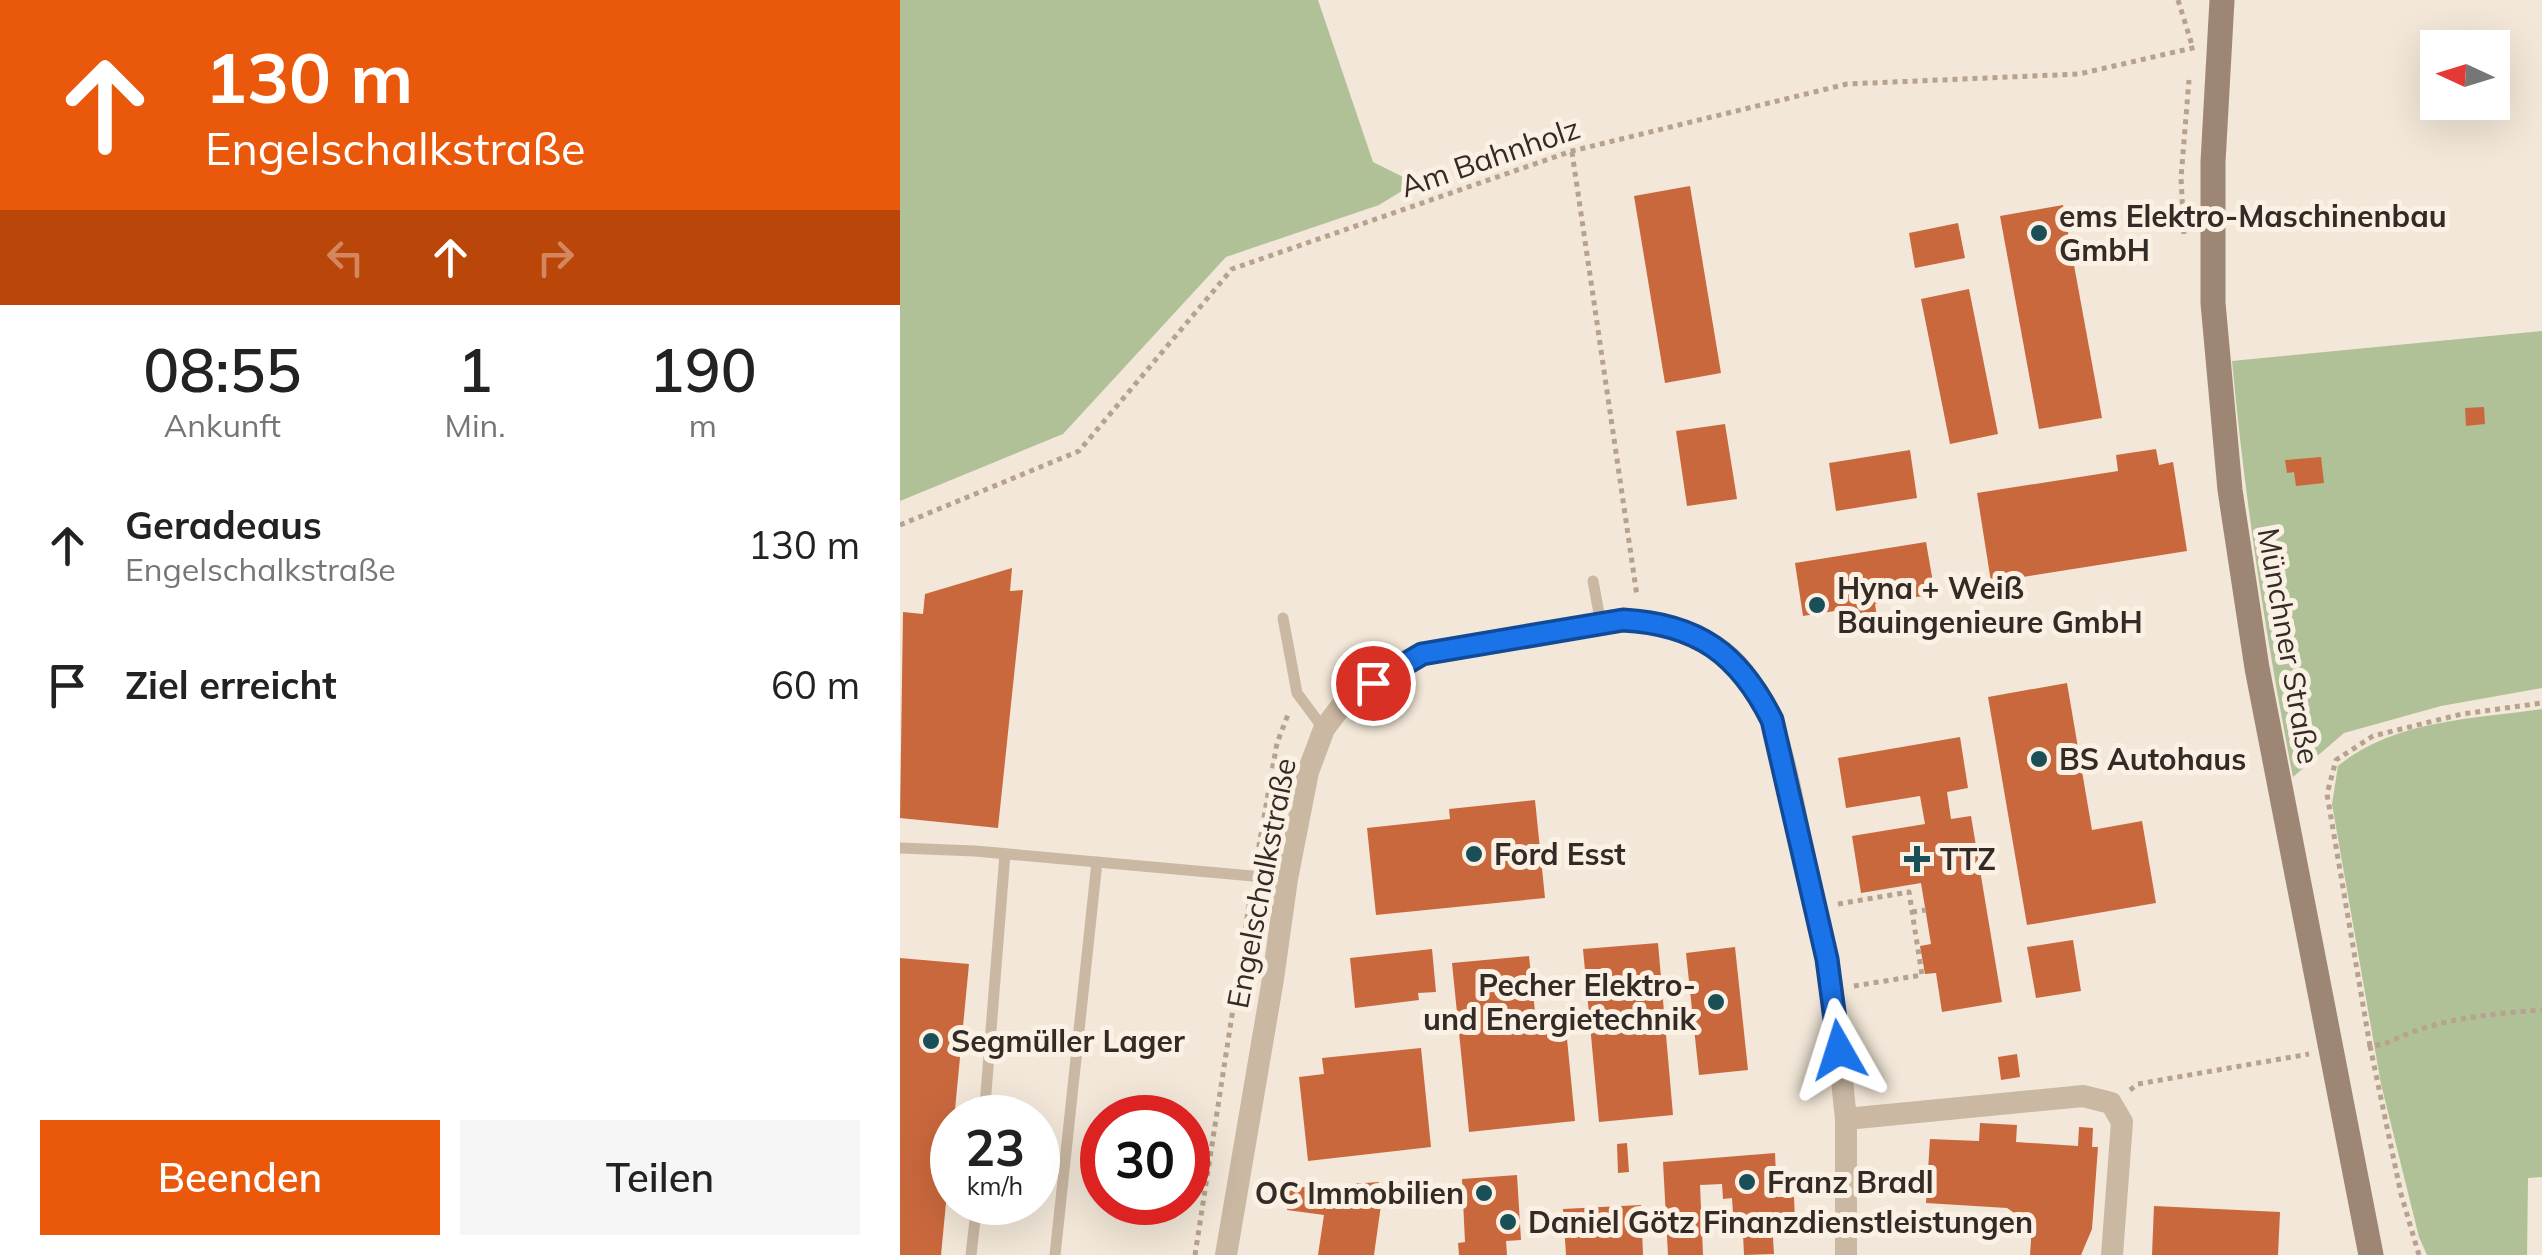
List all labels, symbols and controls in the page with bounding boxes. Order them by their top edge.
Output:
north arrow [2420,30,2510,120]
map controls [2420,30,2510,120]
text: 130 m [205,33,413,121]
icon: ahead [40,40,170,170]
street label: Am Bahnholz [1395,109,1585,205]
text: Engelschalkstraße [205,120,586,176]
place label: ems Elektro-Maschinenbau GmbH [2059,197,2447,269]
marker: ems Elektro-Maschinenbau GmbH [2028,222,2050,244]
icon: left [318,230,373,285]
icon: ahead [423,230,478,285]
icon: right [528,230,583,285]
text: 08:55 [143,332,301,407]
text: 1 [457,332,493,407]
text: 190 [649,332,757,407]
text: Ankunft [164,405,281,445]
text: Min. [445,405,506,445]
text: m [689,405,717,445]
text: Geradeaus [125,501,322,549]
icon: ahead [40,518,95,573]
text: 130 m [748,521,860,569]
street label: Münchner Straße [2250,525,2328,767]
text: Engelschalkstraße [125,549,396,589]
place label: Hyna + Weiß Bauingenieure GmbH [1837,569,2143,641]
marker: Hyna + Weiß Bauingenieure GmbH [1806,594,1828,616]
pin [1331,641,1416,726]
icon: arrive [1346,656,1401,711]
icon: arrive [40,658,95,713]
text: Ziel erreicht [125,661,337,709]
text: 60 m [771,661,860,709]
place label: BS Autohaus [2059,740,2246,778]
marker: BS Autohaus [2028,748,2050,770]
street label: Engelschalkstraße [1218,755,1304,1011]
place label: Ford Esst [1494,835,1626,873]
place label: TTZ [1940,840,1996,878]
marker: Ford Esst [1463,843,1485,865]
marker: TTZ [1904,846,1930,872]
place label: Pecher Elektro- und Energietechnik [1423,966,1697,1038]
marker: Pecher Elektro- und Energietechnik [1705,991,1727,1013]
position arrow [1787,998,1891,1102]
place label: Segmüller Lager [951,1022,1185,1060]
marker: Segmüller Lager [920,1030,942,1052]
speed limit sign: 30 [1080,1095,1210,1225]
text: 23 [965,1116,1025,1179]
button: Beenden [40,1120,440,1235]
button: Teilen [460,1120,860,1235]
place label: Franz Bradl [1767,1163,1934,1201]
text: km/h [967,1170,1023,1201]
marker: Franz Bradl [1736,1171,1758,1193]
place label: OC Immobilien [1255,1174,1464,1212]
marker: OC Immobilien [1473,1182,1495,1204]
place label: Daniel Götz Finanzdienstleistungen [1528,1203,2033,1241]
marker: Daniel Götz Finanzdienstleistungen [1497,1211,1519,1233]

